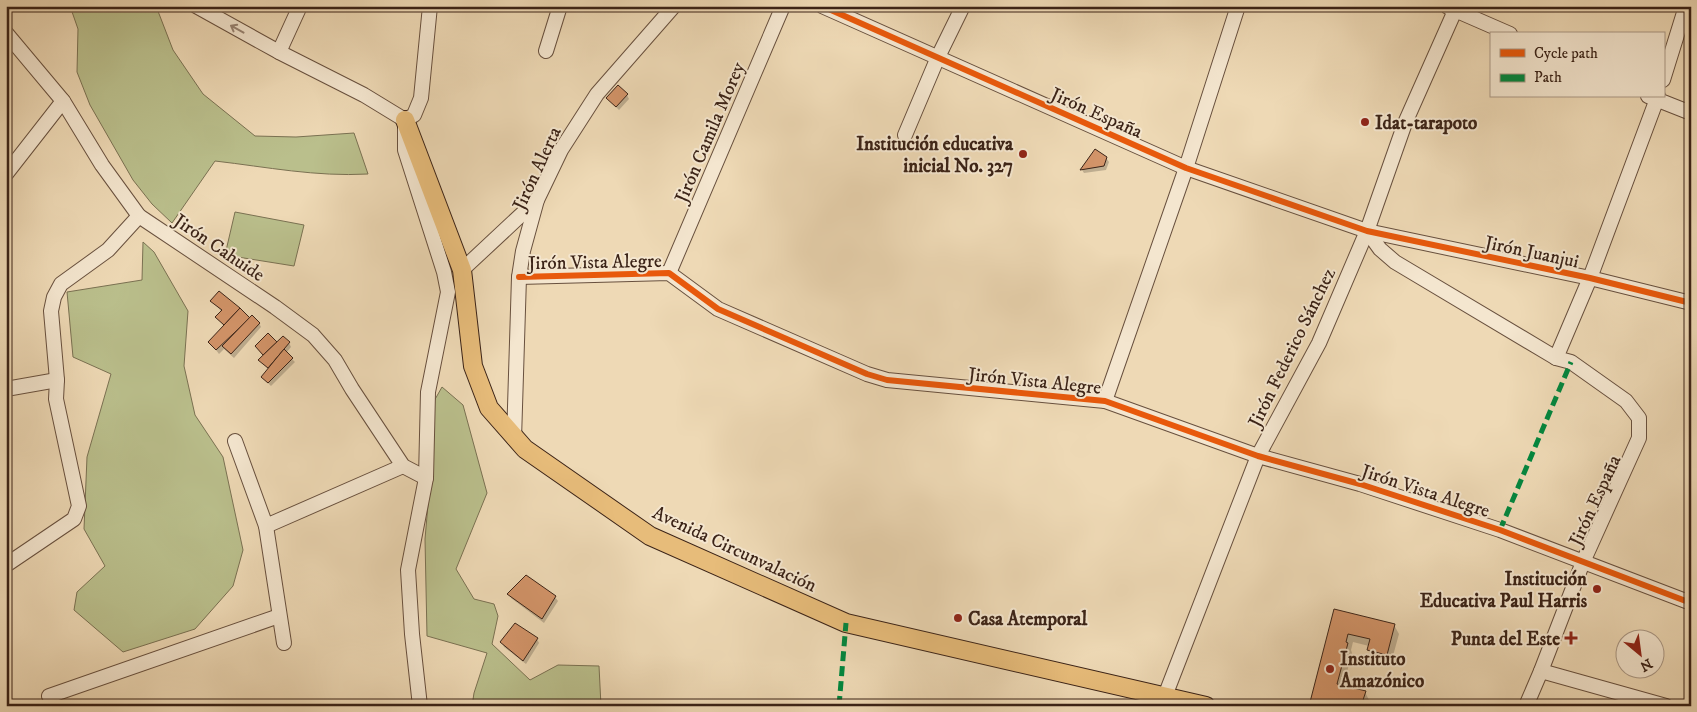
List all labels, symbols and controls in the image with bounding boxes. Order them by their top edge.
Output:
one-way arrow [230,24,245,33]
legend [1490,32,1664,98]
text: Cycle path [1534,44,1598,63]
street label: Jirón Camila Morey [670,58,751,208]
text: Path [1534,68,1562,87]
street label: Jirón España [1045,82,1146,144]
place label: Idat-tarapoto [1375,112,1477,135]
marker: Idat-tarapoto [1359,116,1371,128]
street label: Jirón Alerta [507,123,567,216]
place label: Institución educativa inicial No. 327 [856,133,1014,178]
marker: Institución educativa inicial No. 327 [1017,148,1029,160]
street label: Jirón Cahuide [168,208,269,287]
street label: Jirón Juanjui [1481,231,1581,274]
street label: Jirón Vista Alegre [526,250,662,275]
street label: Jirón Federico Sánchez [1243,264,1341,433]
street label: Jirón Vista Alegre [965,363,1103,400]
street label: Jirón España [1563,451,1626,552]
street label: Jirón Vista Alegre [1357,459,1493,523]
street label: Avenida Circunvalación [649,501,820,598]
place label: Institución Educativa Paul Harris [1420,568,1588,613]
marker: Institución Educativa Paul Harris [1591,583,1603,595]
place label: Casa Atemporal [968,608,1087,631]
marker: Casa Atemporal [952,612,964,624]
place label: Punta del Este [1451,628,1560,651]
north arrow [1614,630,1664,680]
marker: Punta del Este [1564,631,1578,645]
place label: Instituto Amazónico [1339,648,1424,693]
text: N [1636,654,1655,675]
marker: Instituto Amazónico [1324,663,1336,675]

